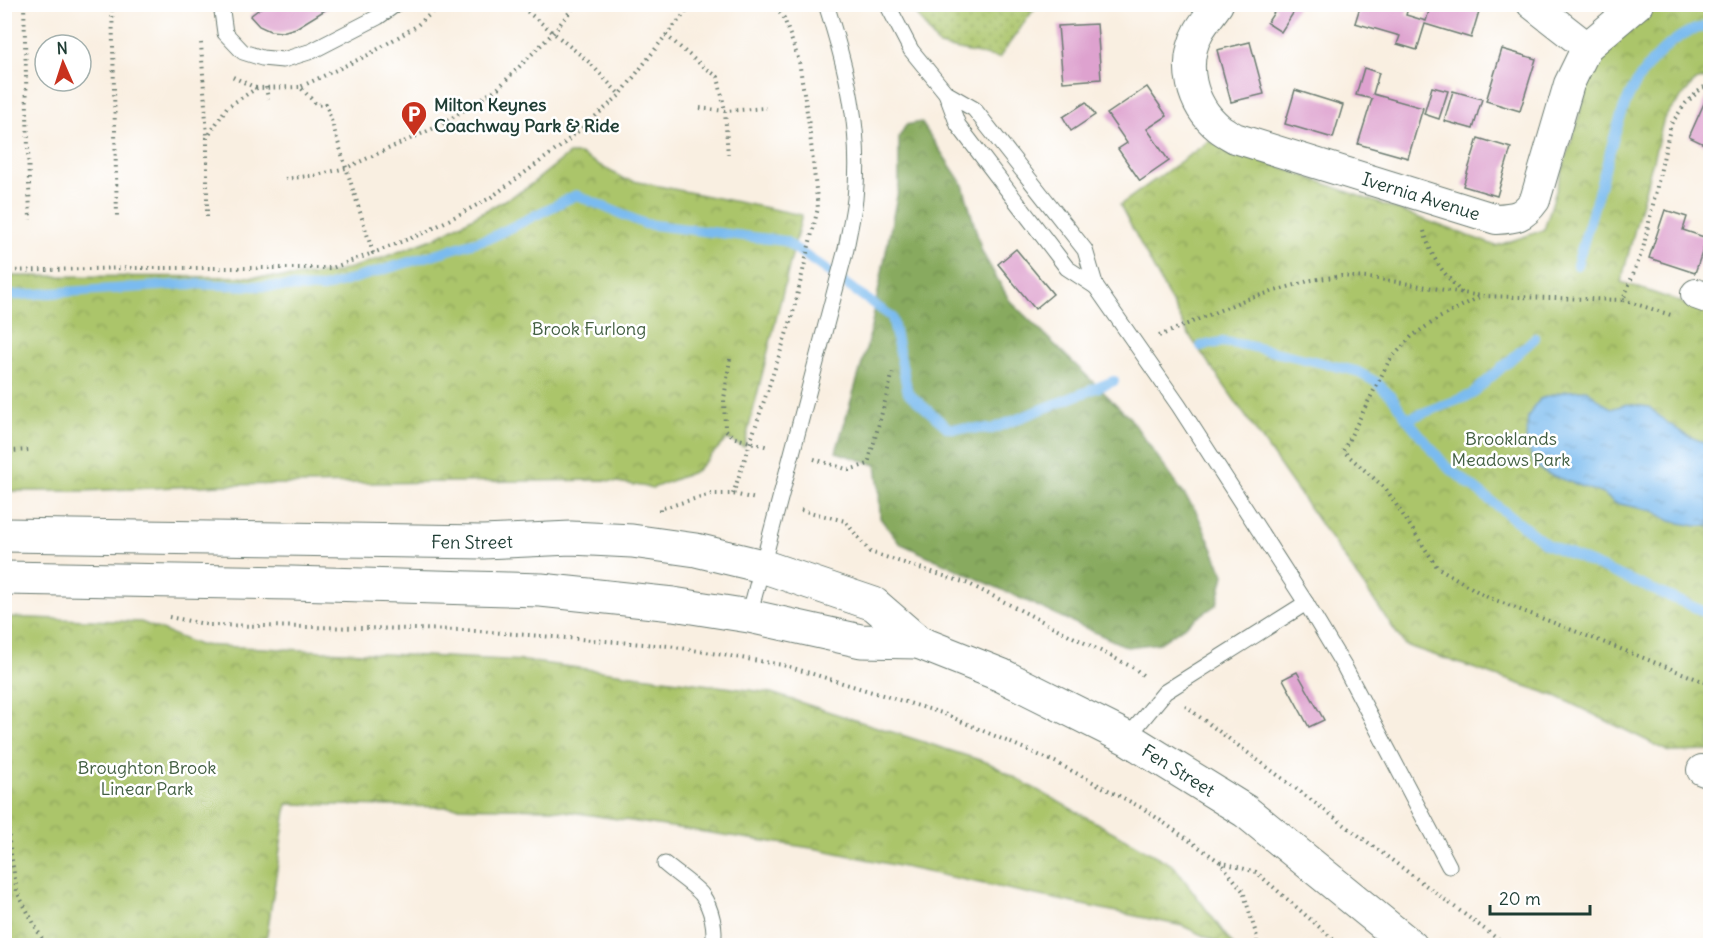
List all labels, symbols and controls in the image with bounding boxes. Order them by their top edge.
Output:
north arrow [33,33,93,93]
text: N [56,38,68,58]
place label: Milton Keynes Coachway Park & Ride [434,93,620,137]
parking icon: Milton Keynes Coachway Park & Ride [399,99,429,137]
street label: Ivernia Avenue [1359,167,1483,225]
park label: Brook Furlong [532,317,646,340]
park label: Brooklands Meadows Park [1452,427,1570,471]
street label: Fen Street [431,529,513,554]
street label: Fen Street [1138,739,1219,801]
park label: Broughton Brook Linear Park [77,756,217,800]
scale bar [1490,878,1590,916]
text: 20 m [1499,887,1541,910]

